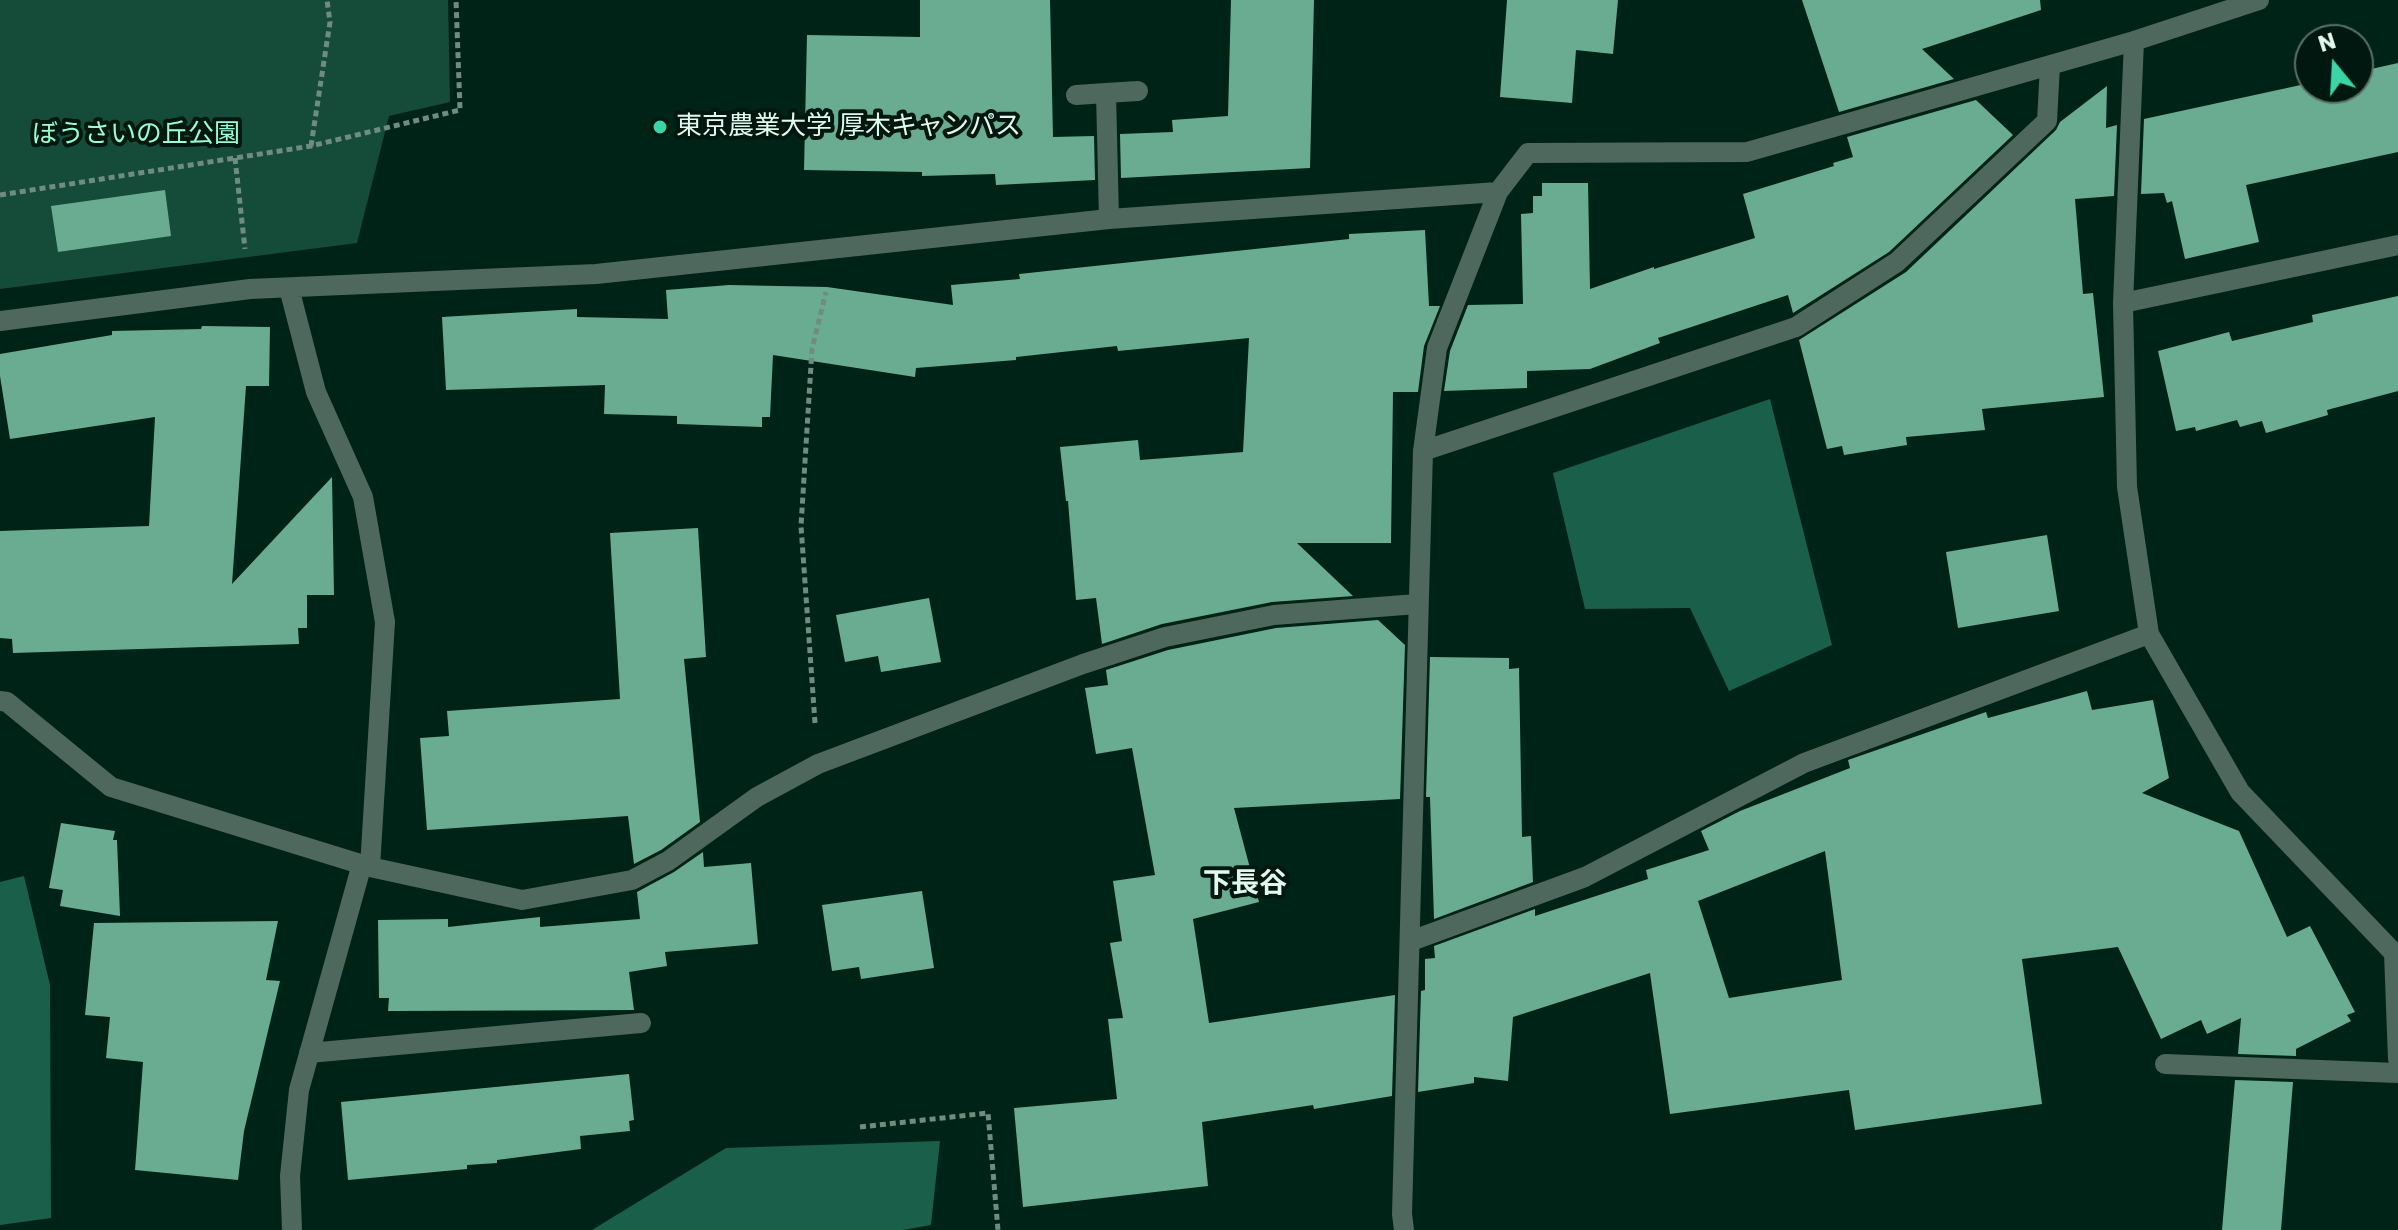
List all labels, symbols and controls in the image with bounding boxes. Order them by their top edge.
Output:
north arrow [2294,24,2374,104]
text: N [2314,25,2340,60]
place label: 東京農業大学 厚木キャンパス [676,111,1021,143]
marker: 東京農業大学 厚木キャンパス [651,118,669,136]
park label: ぼうさいの丘公園 [32,119,240,151]
district label: 下長谷 [1203,868,1287,902]

